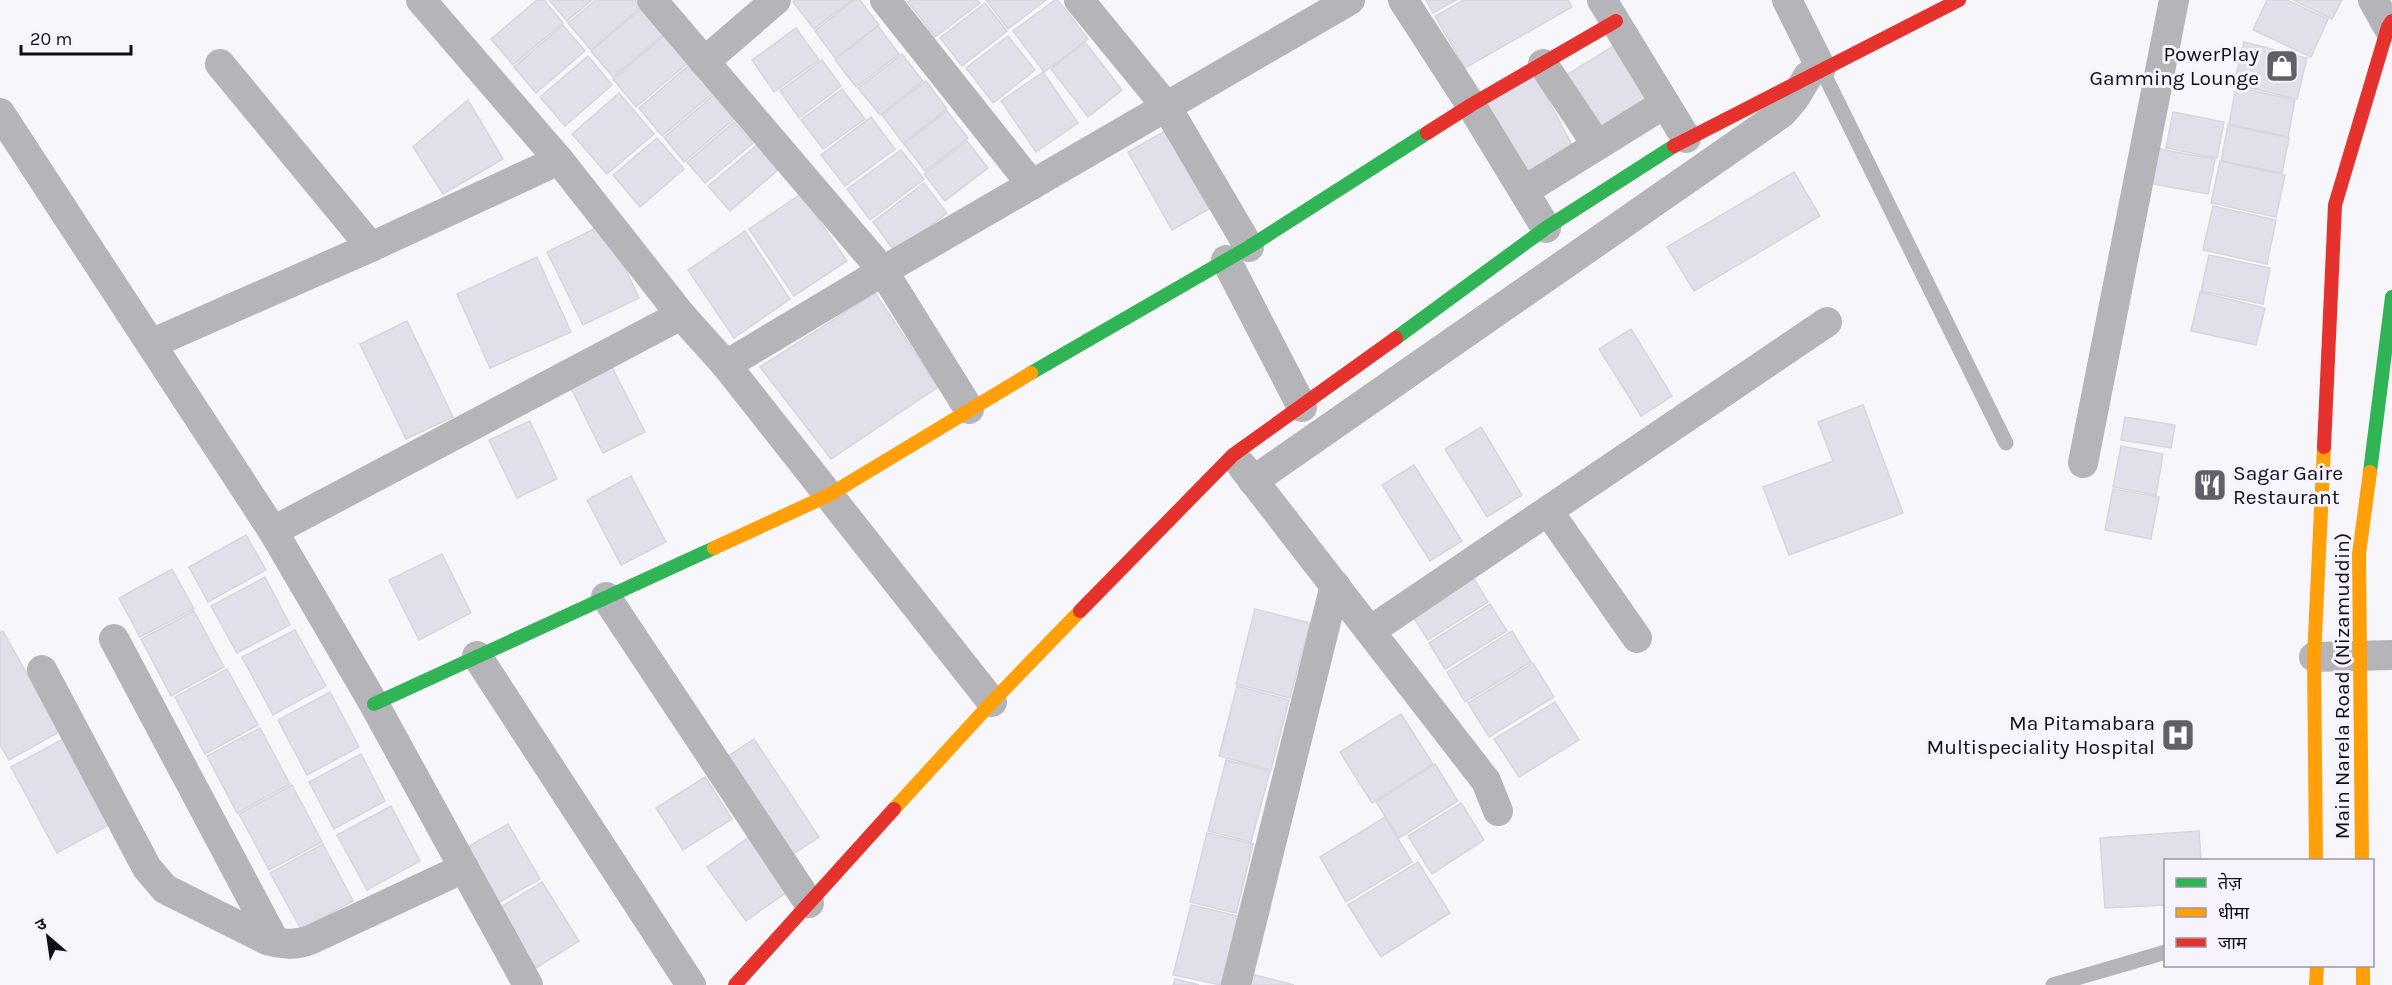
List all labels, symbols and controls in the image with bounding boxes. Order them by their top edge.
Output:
scale bar [21,18,130,56]
text: 20 m [30,28,72,50]
place label: PowerPlay Gamming Lounge [2090,42,2259,90]
shop icon: PowerPlay Gamming Lounge [2264,48,2300,84]
place label: Sagar Gaire Restaurant [2233,461,2343,509]
restaurant icon: Sagar Gaire Restaurant [2192,467,2228,503]
street label: Main Narela Road (Nizamuddin) [2330,533,2354,839]
place label: Ma Pitamabara Multispeciality Hospital [1926,711,2155,759]
hospital icon: Ma Pitamabara Multispeciality Hospital [2160,717,2196,753]
legend [2164,859,2374,967]
text: तेज़ [2218,872,2242,894]
text: धीमा [2218,902,2249,924]
north arrow [18,907,78,967]
text: उ [32,913,50,935]
text: जाम [2218,932,2248,954]

